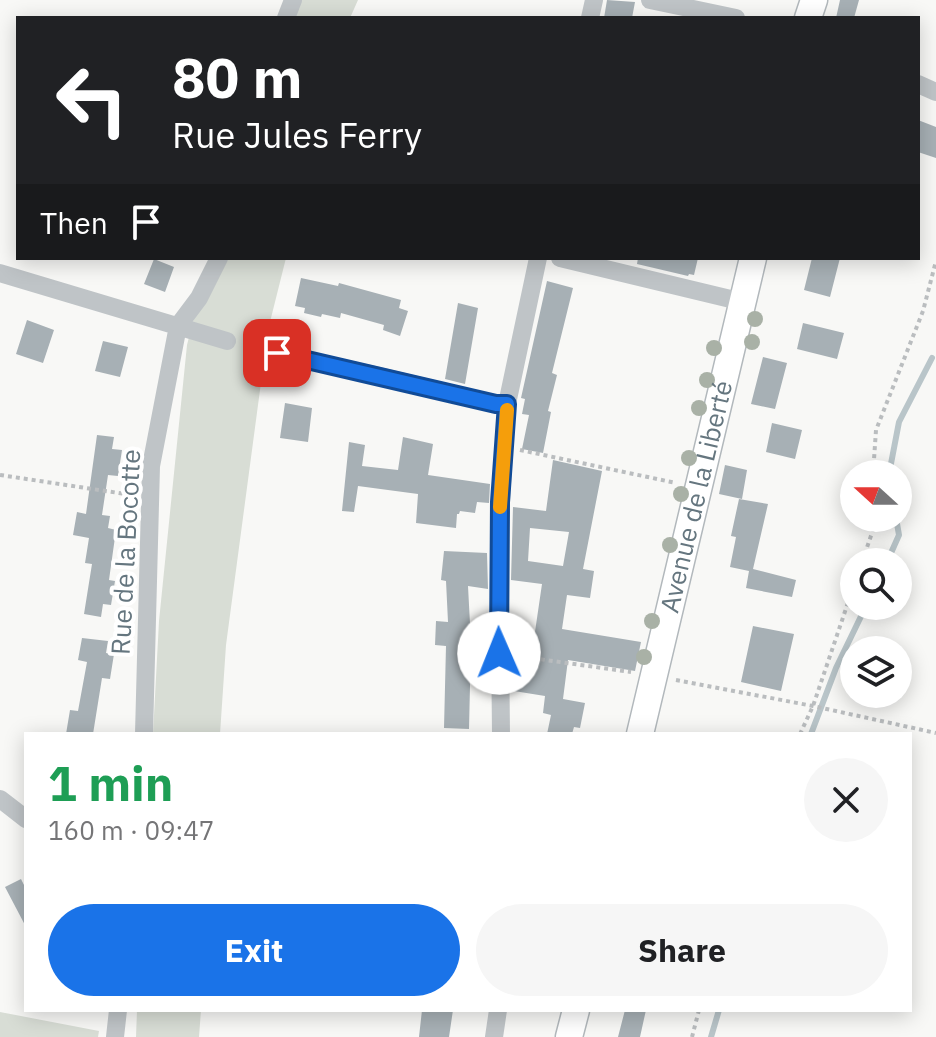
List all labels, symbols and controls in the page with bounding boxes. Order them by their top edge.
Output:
text: 80 m [172,41,302,113]
icon: left [40,48,144,152]
text: Rue Jules Ferry [172,111,422,158]
icon: arrive [124,200,168,244]
text: Then [40,203,108,242]
pin [243,319,311,387]
icon: arrive [255,331,299,375]
street label: Avenue de la Liberté [651,377,739,616]
street label: Rue de la Bocotte [103,448,147,656]
north arrow [840,460,912,532]
map controls [840,460,912,708]
button: search [840,548,912,620]
position arrow [457,611,541,695]
button: layers [840,636,912,708]
text: 1 min [48,752,173,814]
button: close [804,758,888,842]
text: 160 m · 09:47 [48,813,214,847]
button: Exit [48,904,460,996]
button: Share [476,904,888,996]

